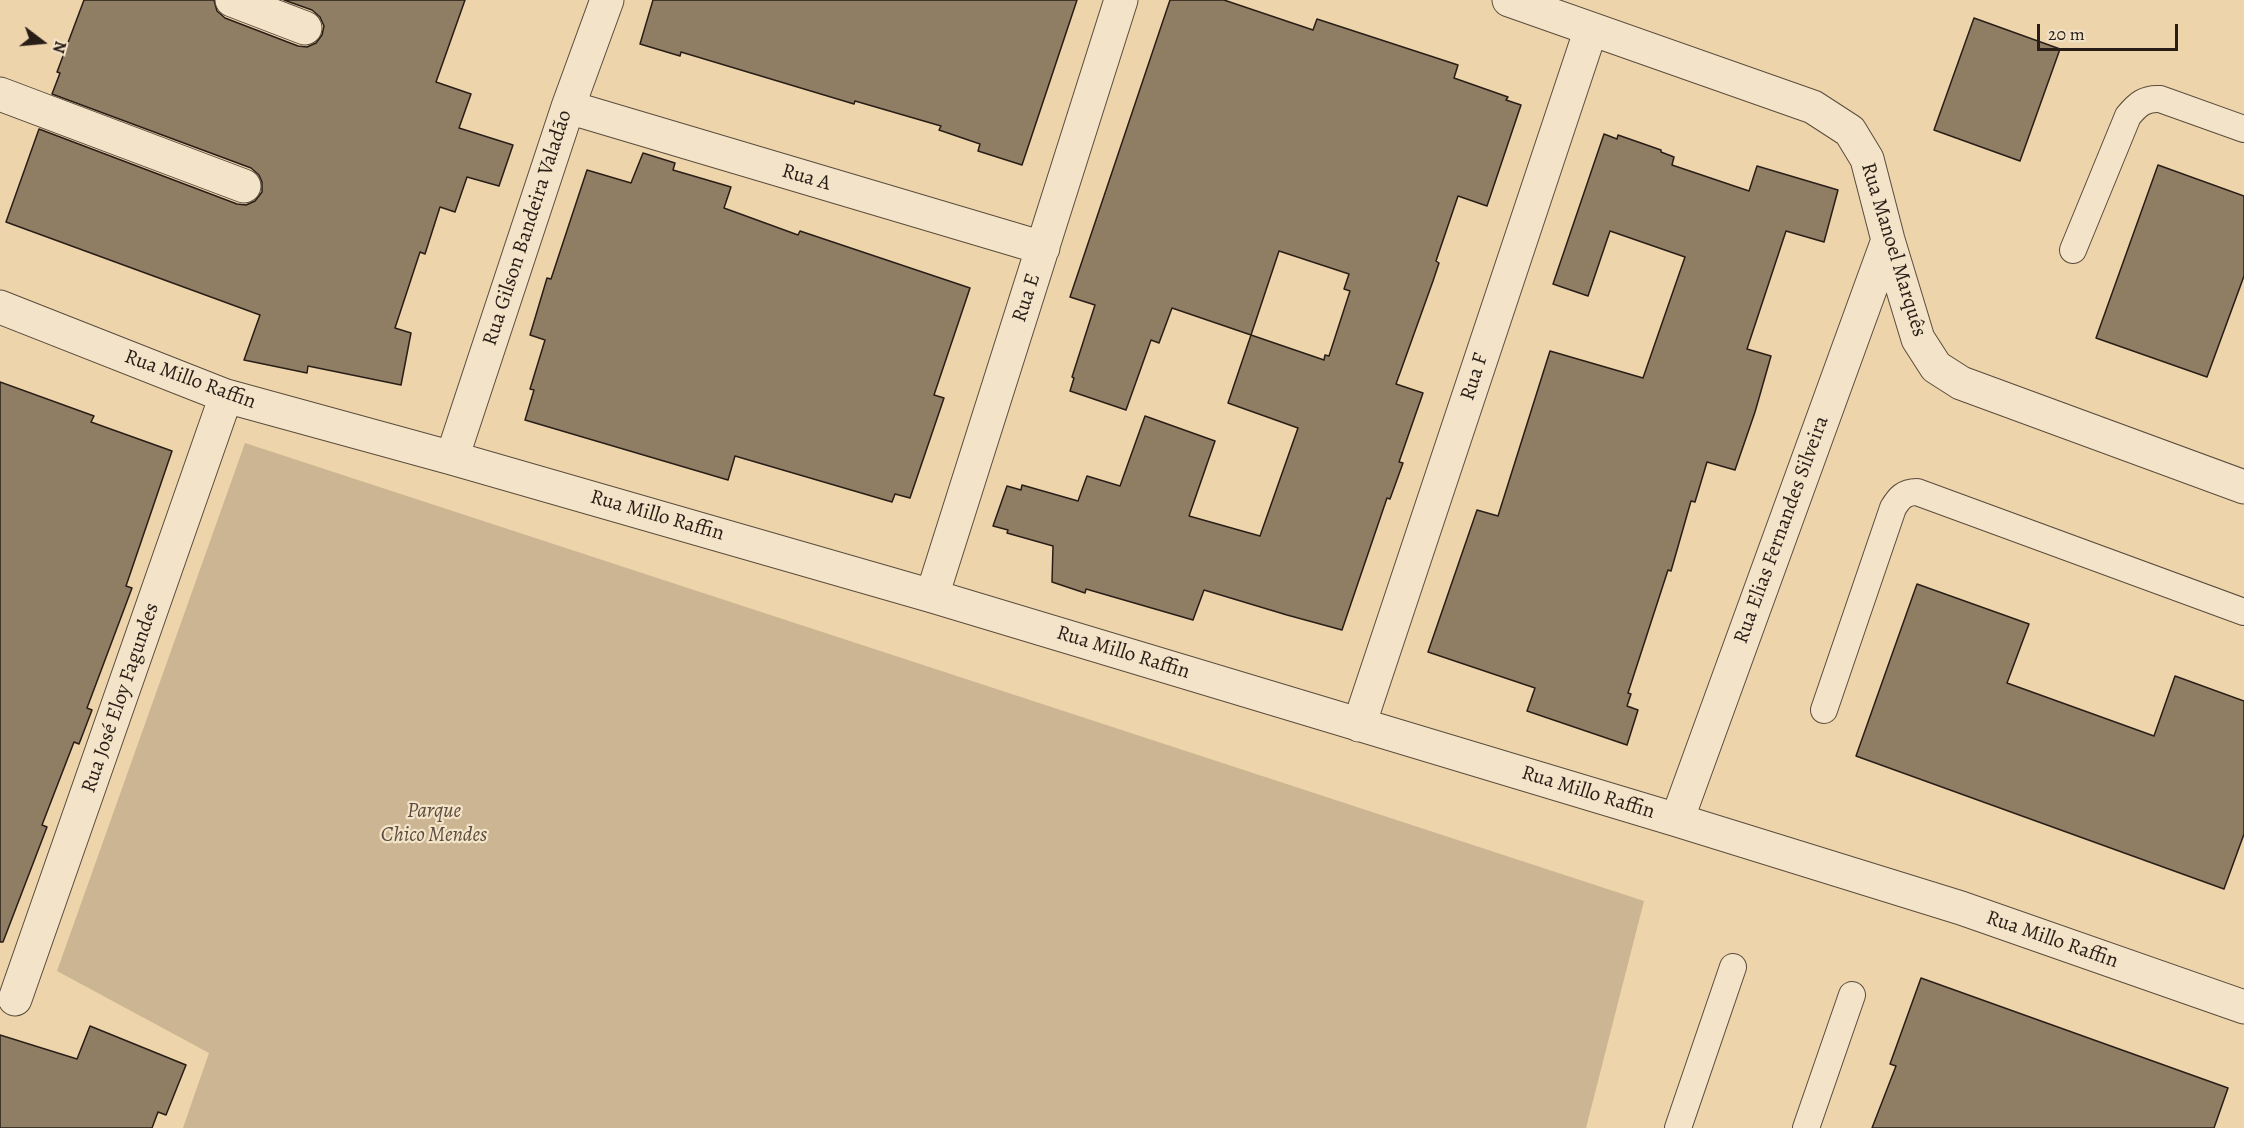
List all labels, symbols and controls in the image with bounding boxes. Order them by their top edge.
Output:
north arrow [12,12,72,72]
scale bar [2040,12,2181,50]
text: 20 m [2048,22,2085,46]
text: N [47,38,71,56]
street label: Rua Gilson Bandeira Valadão [478,107,578,349]
street label: Rua A [779,159,833,197]
street label: Rua Manoel Marquês [1855,160,1931,340]
street label: Rua E [1007,270,1047,326]
street label: Rua Millo Raffin [121,345,259,415]
street label: Rua F [1456,350,1494,404]
street label: Rua Elias Fernandes Silveira [1729,413,1835,647]
street label: Rua Millo Raffin [587,485,727,547]
street label: Rua José Eloy Fagundes [77,600,165,796]
street label: Rua Millo Raffin [1053,621,1193,685]
street label: Rua Millo Raffin [1518,761,1658,825]
park label: Parque Chico Mendes [381,799,487,849]
street label: Rua Millo Raffin [1983,906,2121,974]

